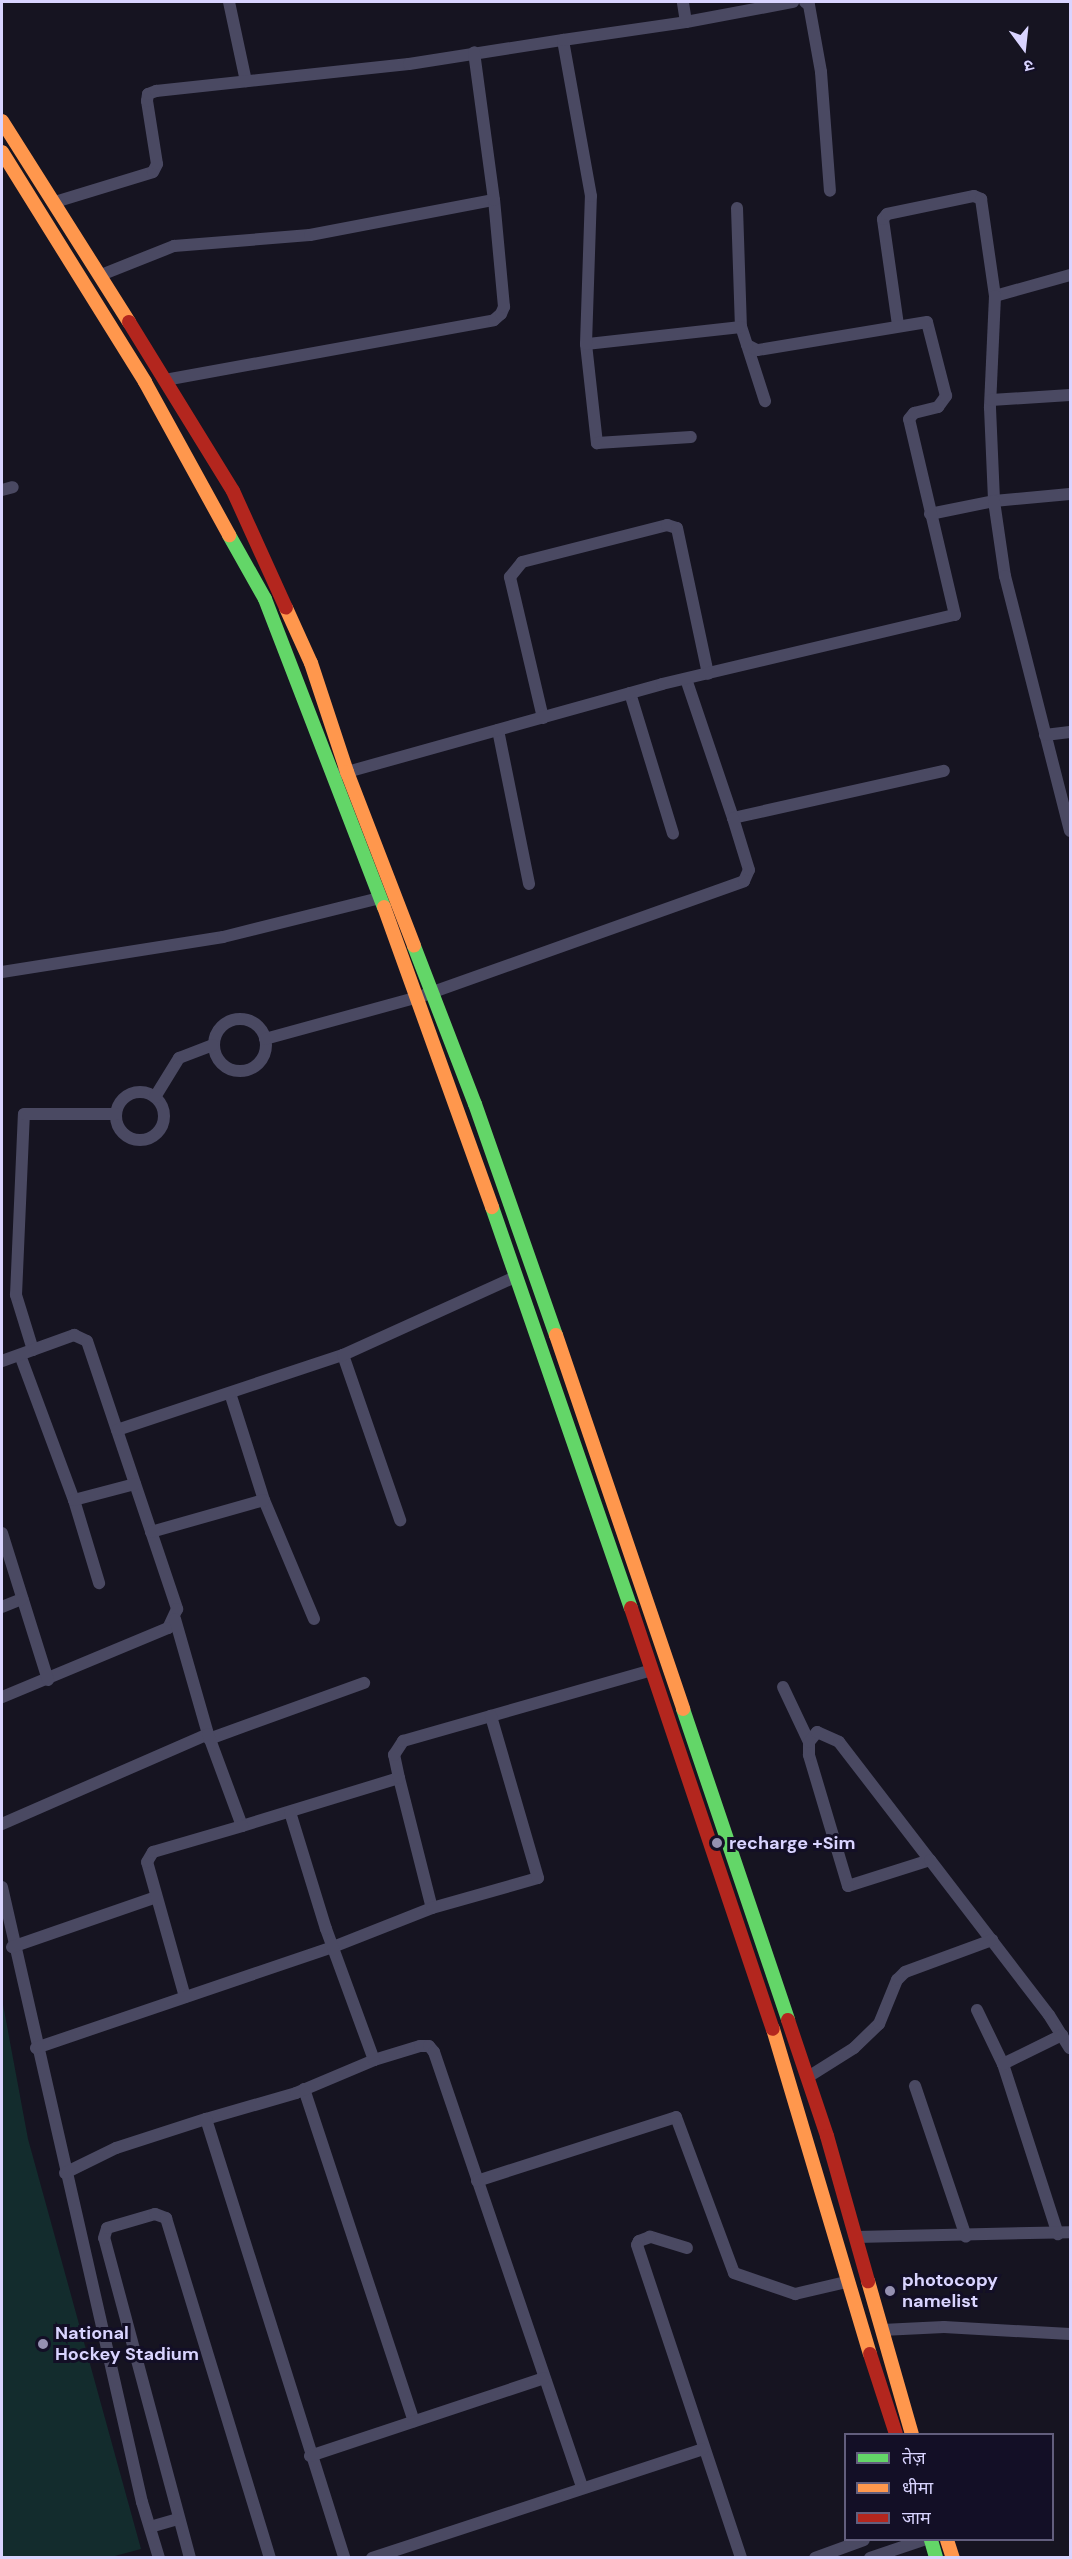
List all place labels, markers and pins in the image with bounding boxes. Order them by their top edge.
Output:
place label: recharge +Sim [729,1832,855,1854]
marker: recharge +Sim [710,1836,724,1850]
place label: photocopy namelist [902,2270,998,2312]
marker: photocopy namelist [883,2284,897,2298]
place label: National Hockey Stadium [55,2323,199,2366]
marker: National Hockey Stadium [36,2337,50,2351]

